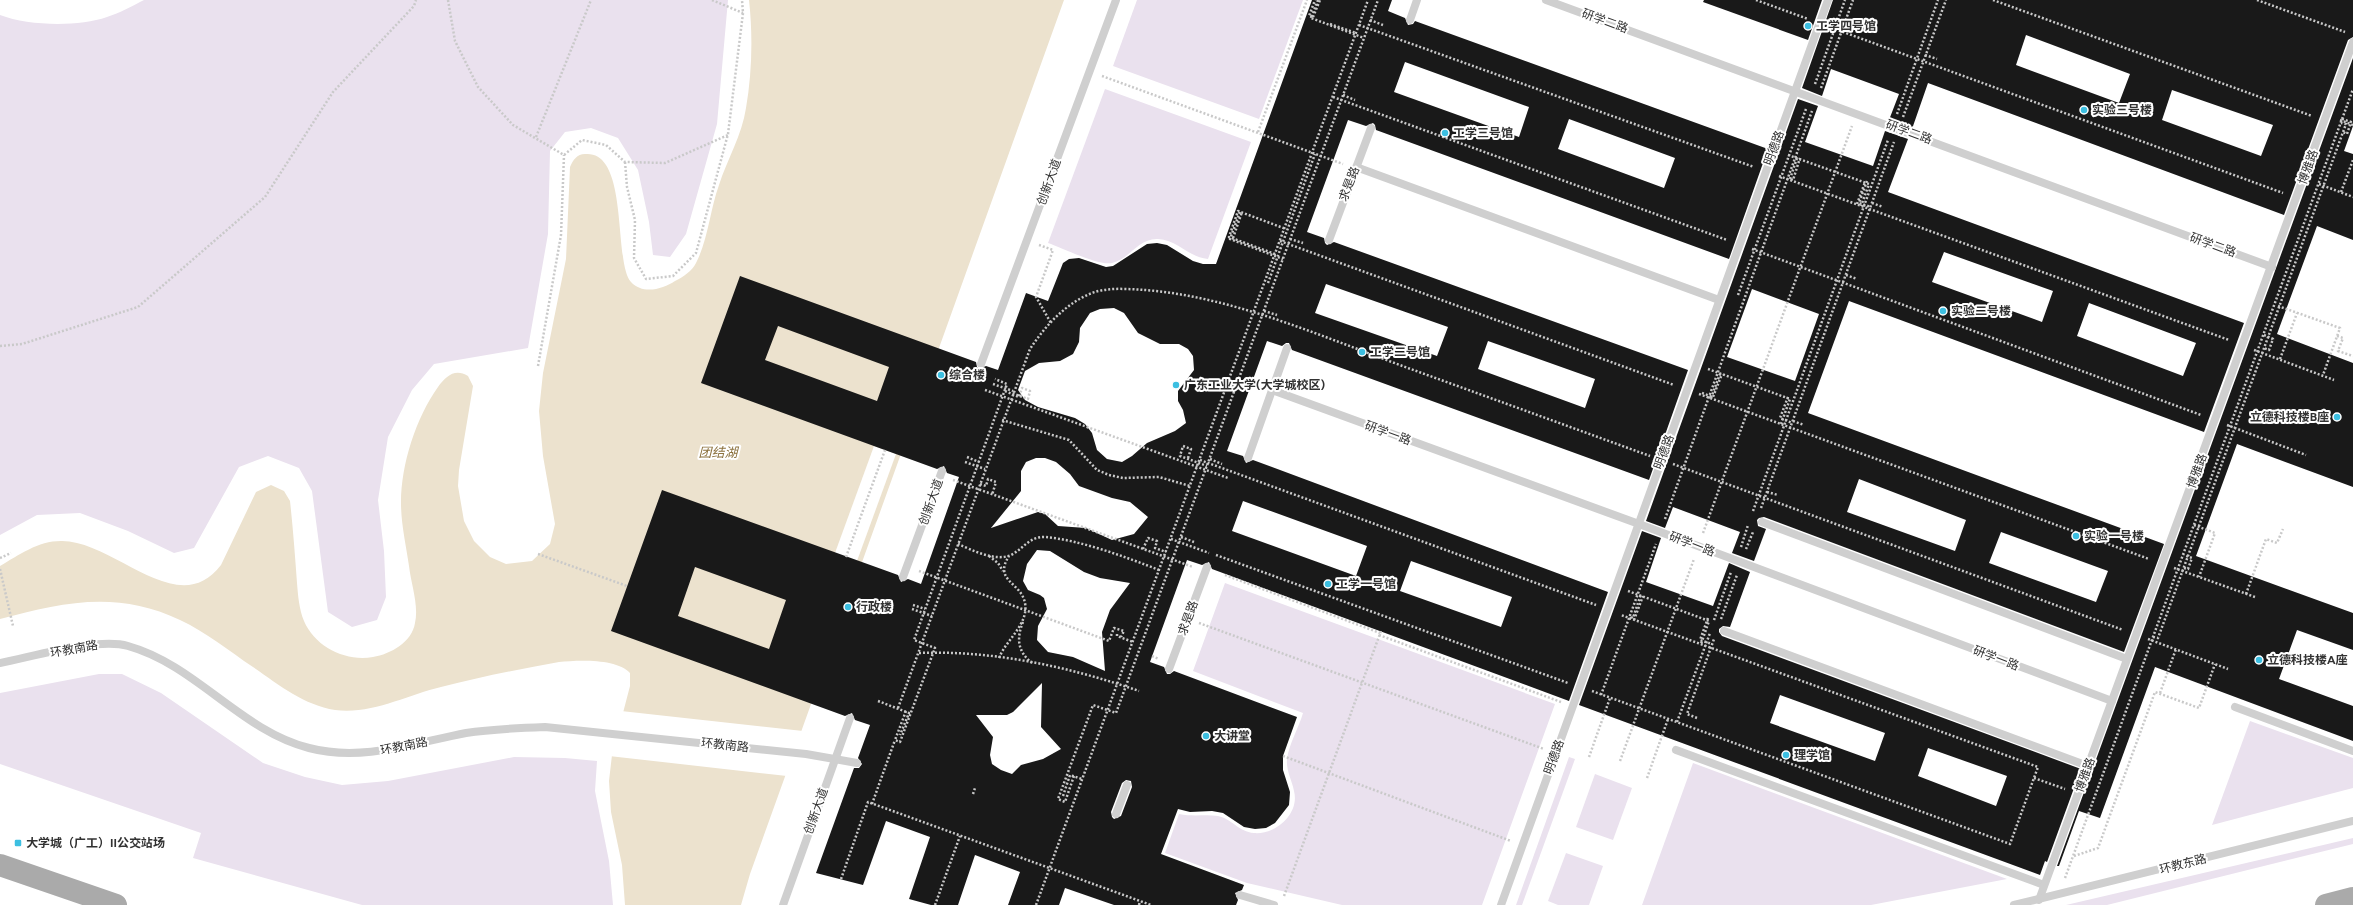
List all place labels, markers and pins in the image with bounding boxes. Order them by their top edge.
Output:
place label: 工学四号馆 [1816,19,1876,33]
marker: 工学四号馆 [1803,21,1813,31]
place label: 实验三号楼 [2092,103,2152,117]
marker: 实验三号楼 [2079,105,2089,115]
place label: 工学三号馆 [1453,126,1513,140]
marker: 工学三号馆 [1440,128,1450,138]
place label: 实验二号楼 [1951,304,2011,318]
marker: 实验二号楼 [1938,306,1948,316]
place label: 工学二号馆 [1370,345,1430,359]
marker: 工学二号馆 [1357,347,1367,357]
place label: 综合楼 [949,368,985,382]
marker: 综合楼 [936,370,946,380]
place label: 广东工业大学(大学城校区) [1184,378,1326,392]
marker: 广东工业大学(大学城校区) [1171,380,1181,390]
place label: 立德科技楼B座 [2250,410,2329,424]
marker: 立德科技楼B座 [2332,412,2342,422]
place label: 实验一号楼 [2084,529,2144,543]
marker: 实验一号楼 [2071,531,2081,541]
place label: 工学一号馆 [1336,577,1396,591]
marker: 工学一号馆 [1323,579,1333,589]
place label: 行政楼 [856,600,892,614]
marker: 行政楼 [843,602,853,612]
place label: 立德科技楼A座 [2267,653,2348,667]
marker: 立德科技楼A座 [2254,655,2264,665]
place label: 大讲堂 [1214,729,1250,743]
marker: 大讲堂 [1201,731,1211,741]
place label: 理学馆 [1794,748,1830,762]
marker: 理学馆 [1781,750,1791,760]
place label: 大学城（广工）II公交站场 [26,836,165,850]
marker: 大学城（广工）II公交站场 [13,838,23,848]

